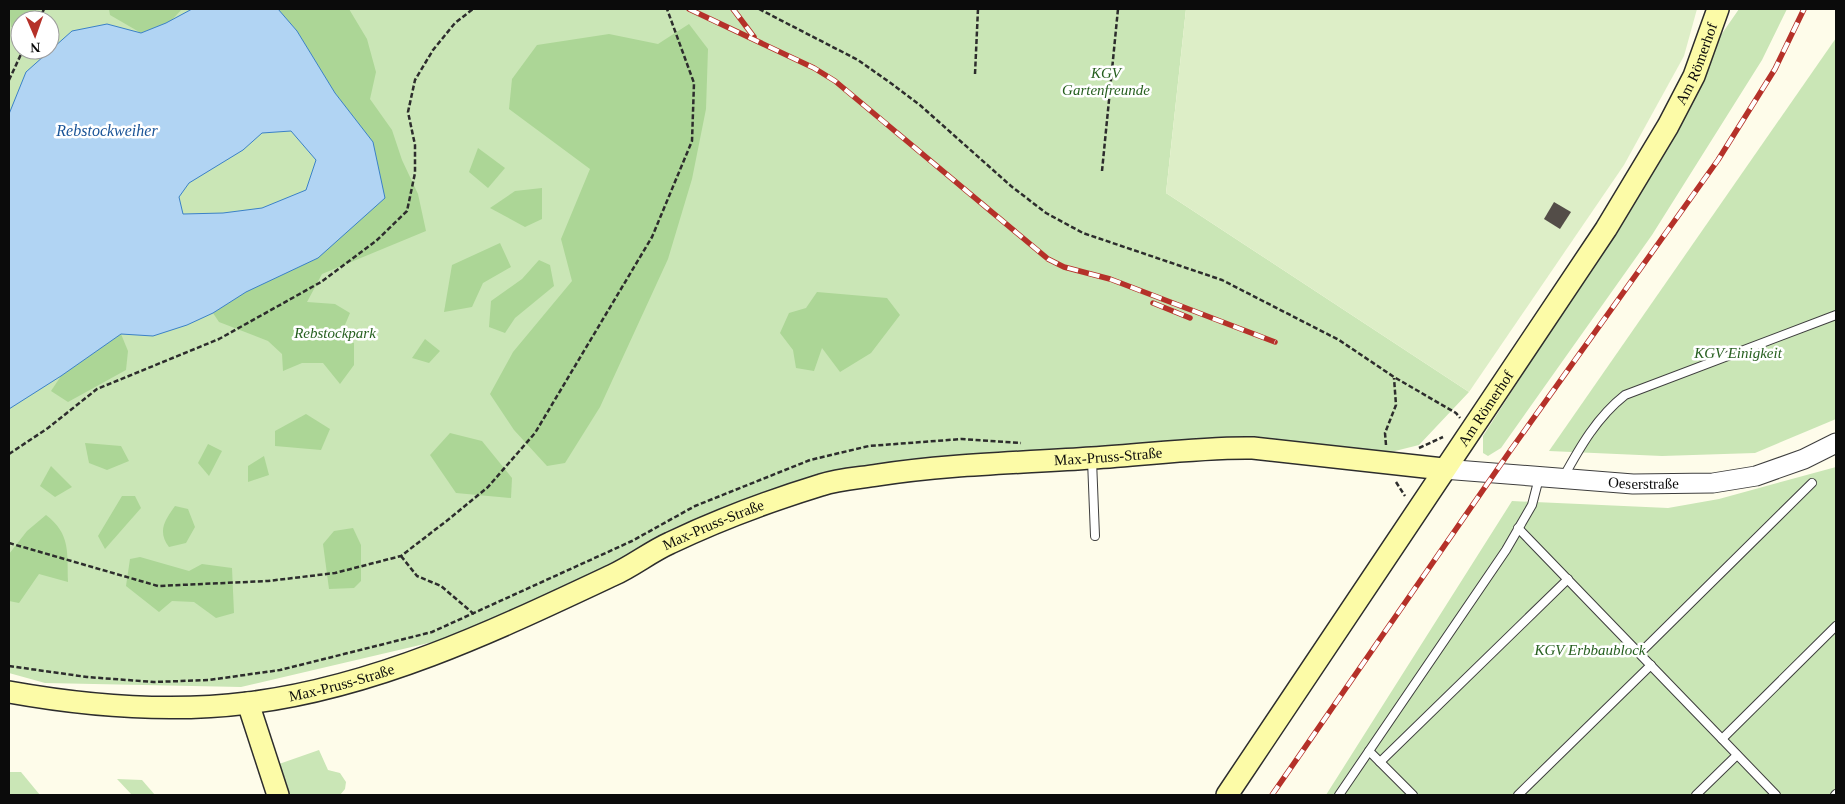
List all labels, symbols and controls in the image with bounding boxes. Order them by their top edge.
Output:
north arrow [10,10,60,60]
street label: Am Römerhof [1672,21,1720,107]
text: N [30,40,41,55]
park label: KGV Gartenfreunde [1062,65,1150,98]
water label: Rebstockweiher [55,122,158,139]
park label: Rebstockpark [293,325,376,341]
park label: KGV Einigkeit [1693,345,1783,361]
street label: Am Römerhof [1455,368,1517,449]
street label: Max-Pruss-Straße [1054,444,1163,468]
street label: Oeserstraße [1607,474,1679,492]
street label: Max-Pruss-Straße [660,497,766,553]
park label: KGV Erbbaublock [1534,642,1646,658]
street label: Max-Pruss-Straße [288,661,397,704]

